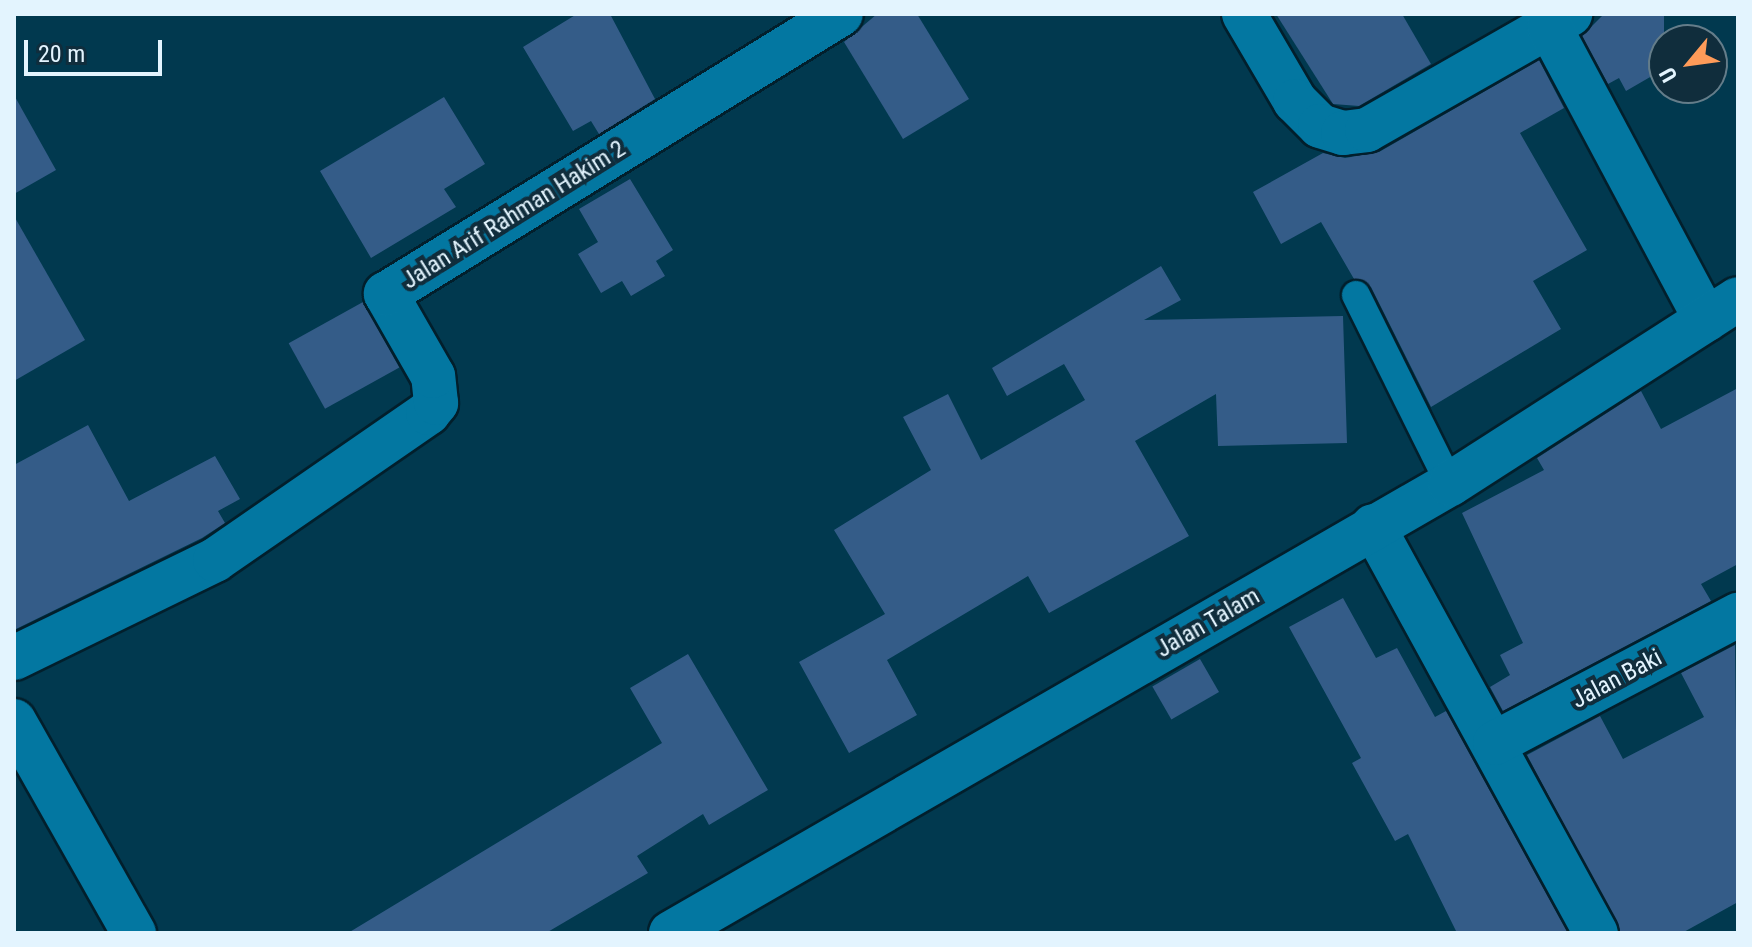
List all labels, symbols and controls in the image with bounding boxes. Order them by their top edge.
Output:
scale bar [28,24,166,74]
north arrow [1648,24,1728,104]
text: 20 m [38,40,85,68]
text: U [1654,63,1682,86]
street label: Jalan Arif Rahman Hakim 2 [397,135,631,295]
street label: Jalan Talam [1151,582,1265,664]
street label: Jalan Baki [1567,643,1667,715]

